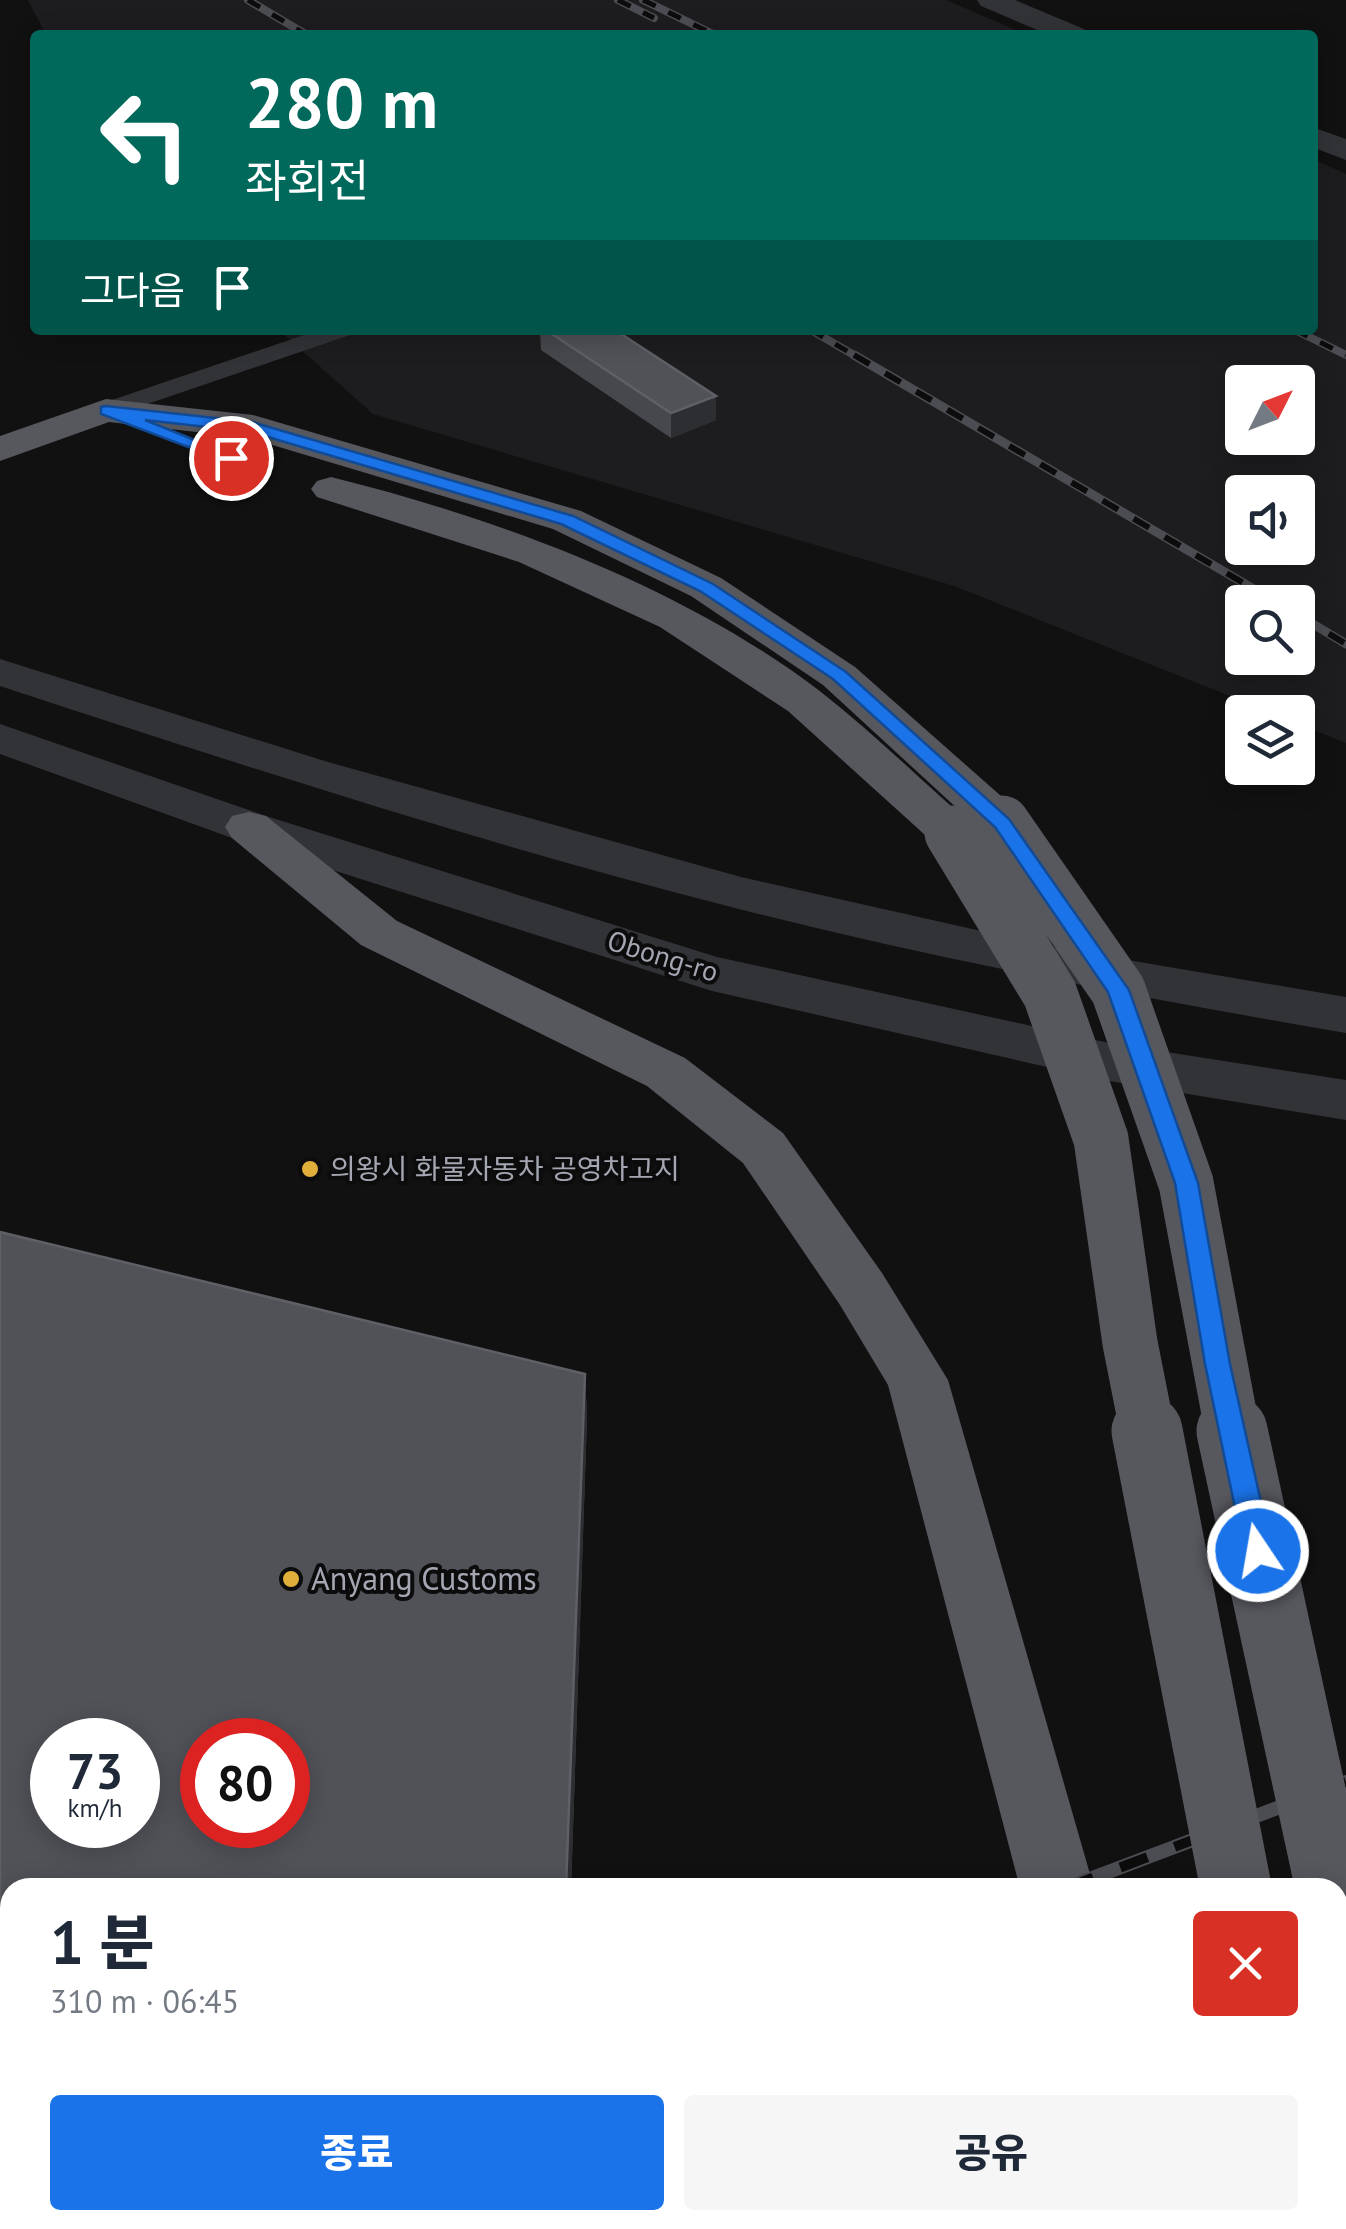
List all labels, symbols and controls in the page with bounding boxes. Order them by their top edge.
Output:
text: 280 m [245,57,438,147]
icon: left [80,70,210,200]
text: 좌회전 [245,151,369,209]
icon: arrive [205,260,260,315]
text: 그다음 [80,265,185,314]
north arrow [1225,365,1315,455]
map controls [1225,365,1315,785]
pin [189,416,274,501]
icon: arrive [204,431,259,486]
button: sound [1225,475,1315,565]
button: search [1225,585,1315,675]
button: layers [1225,695,1315,785]
street label: Obong-ro [603,921,723,990]
place label: 의왕시 화물자동차 공영차고지 [330,1150,680,1187]
marker: 의왕시 화물자동차 공영차고지 [299,1158,321,1180]
position arrow [1206,1499,1310,1603]
place label: Anyang Customs [311,1557,537,1599]
marker: Anyang Customs [280,1568,302,1590]
speed limit sign: 80 [180,1718,310,1848]
text: 73 [67,1738,123,1803]
text: km/h [68,1792,122,1824]
text: 1 분 [50,1903,154,1981]
button: close [1193,1911,1298,2016]
text: 310 m · 06:45 [50,1980,239,2022]
button: 종료 [50,2095,664,2210]
button: 공유 [684,2095,1298,2210]

